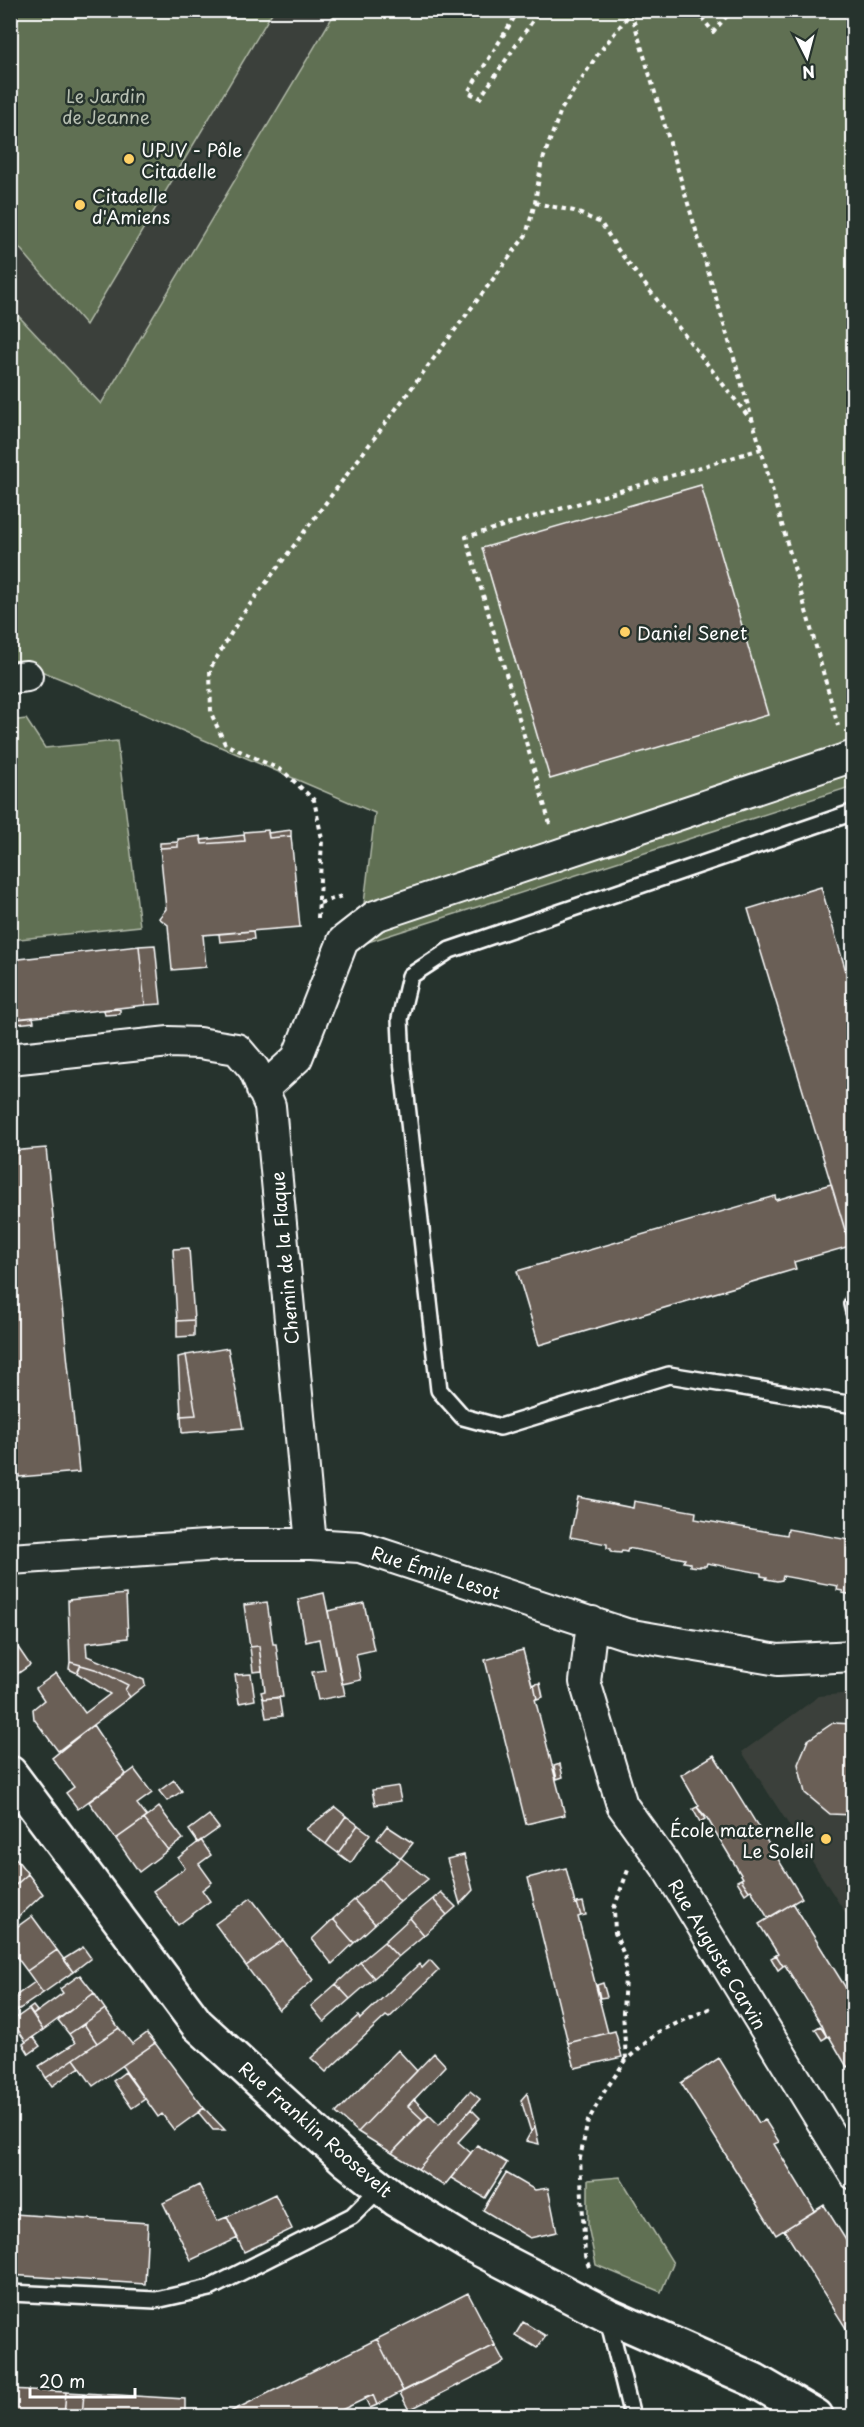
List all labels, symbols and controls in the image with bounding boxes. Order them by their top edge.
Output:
north arrow [777,27,837,87]
text: N [801,60,816,86]
park label: Le Jardin de Jeanne [62,82,150,130]
place label: UPJV - Pôle Citadelle [141,136,242,184]
marker: UPJV - Pôle Citadelle [122,152,136,166]
place label: Citadelle d'Amiens [92,182,170,230]
marker: Citadelle d'Amiens [73,198,87,212]
place label: Daniel Senet [637,619,747,646]
marker: Daniel Senet [618,625,632,639]
street label: Chemin de la Flaque [263,1170,305,1346]
street label: Rue Émile Lesot [368,1538,504,1606]
place label: École maternelle Le Soleil [670,1816,814,1864]
marker: École maternelle Le Soleil [819,1832,833,1846]
street label: Rue Auguste Carvin [662,1874,774,2034]
street label: Rue Franklin Roosevelt [233,2055,399,2203]
scale bar [30,2361,135,2399]
text: 20 m [39,2367,85,2394]

